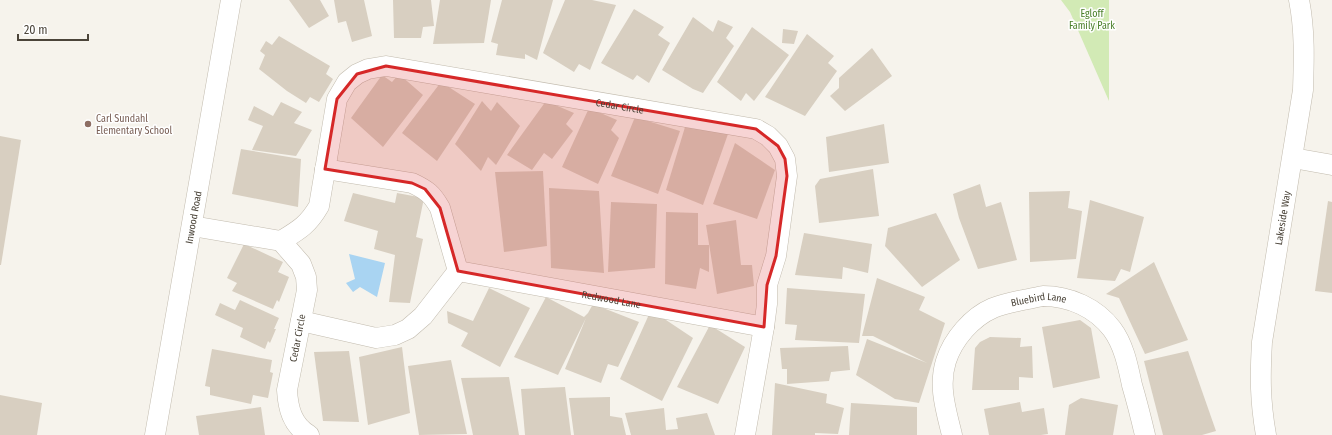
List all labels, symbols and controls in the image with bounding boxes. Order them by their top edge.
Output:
park label: Egloff Family Park [1069,8,1115,32]
scale bar [18,16,88,42]
text: 20 m [24,23,48,37]
street label: Cedar Circle [595,97,645,117]
place label: Carl Sundahl Elementary School [96,113,172,137]
marker: Carl Sundahl Elementary School [83,119,93,129]
street label: Inwood Road [184,190,205,245]
street label: Lakeside Way [1273,190,1294,246]
street label: Redwood Lane [581,289,642,311]
street label: Bluebird Lane [1010,291,1068,309]
street label: Cedar Circle [287,313,309,363]

